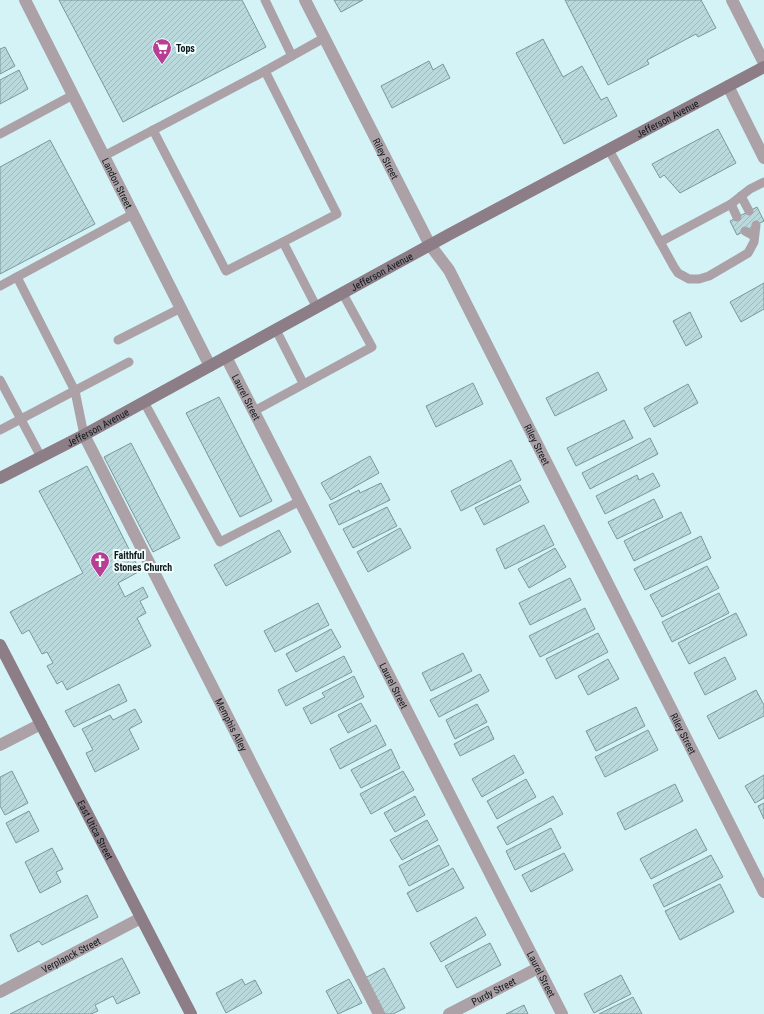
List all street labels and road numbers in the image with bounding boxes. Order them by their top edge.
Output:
street label: Jefferson Avenue [634,97,701,140]
street label: Riley Street [371,136,401,181]
street label: Landon Street [100,156,135,210]
street label: Jefferson Avenue [349,250,415,293]
street label: Laurel Street [230,372,263,422]
street label: Jefferson Avenue [65,406,131,448]
street label: Riley Street [522,422,552,467]
street label: Laurel Street [378,661,410,710]
street label: Memphis Alley [213,696,250,753]
street label: Riley Street [669,711,699,756]
street label: East Utica Street [76,798,116,861]
street label: Verplanck Street [40,935,102,975]
street label: Laurel Street [525,949,558,999]
street label: Purdy Street [469,975,517,1007]

